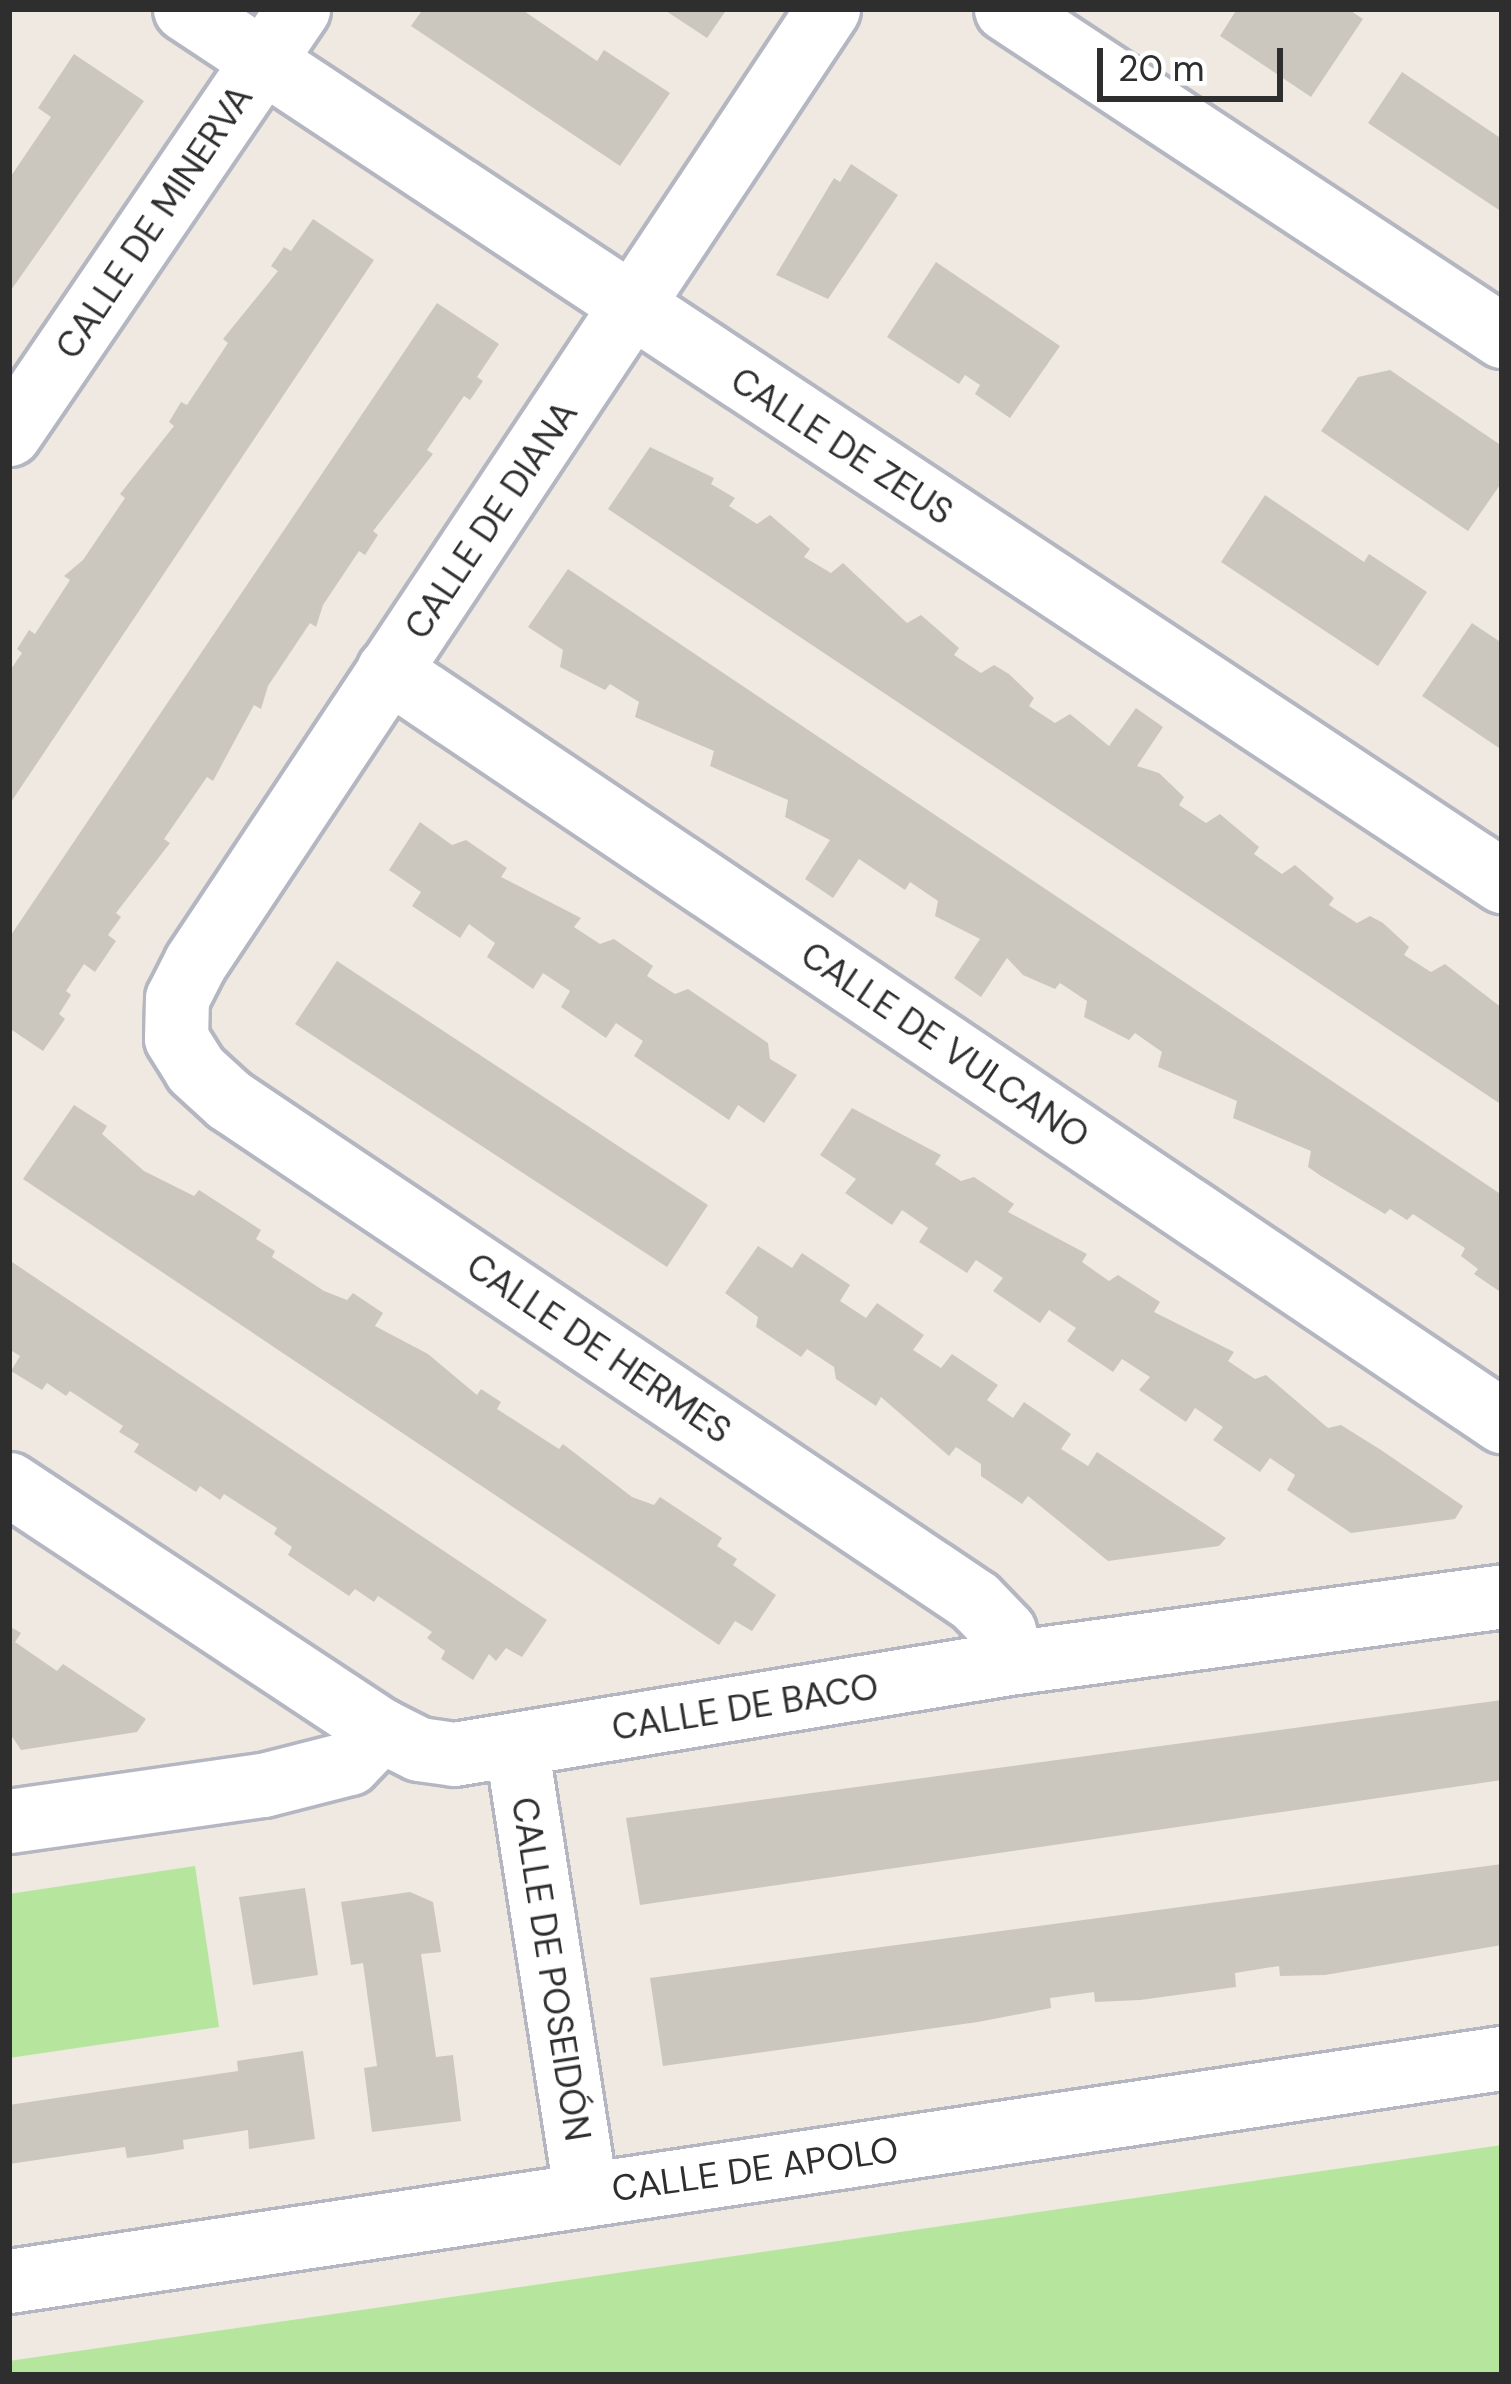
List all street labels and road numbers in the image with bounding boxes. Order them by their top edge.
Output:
street label: CALLE DE MINERVA [47,77,261,367]
street label: CALLE DE ZEUS [723,358,961,534]
street label: CALLE DE DIANA [395,393,587,647]
street label: CALLE DE VULCANO [793,933,1097,1157]
street label: CALLE DE HERMES [459,1244,739,1452]
street label: CALLE DE BACO [609,1665,881,1749]
street label: CALLE DE POSEIDÓN [502,1794,600,2144]
street label: CALLE DE APOLO [609,2128,901,2210]

